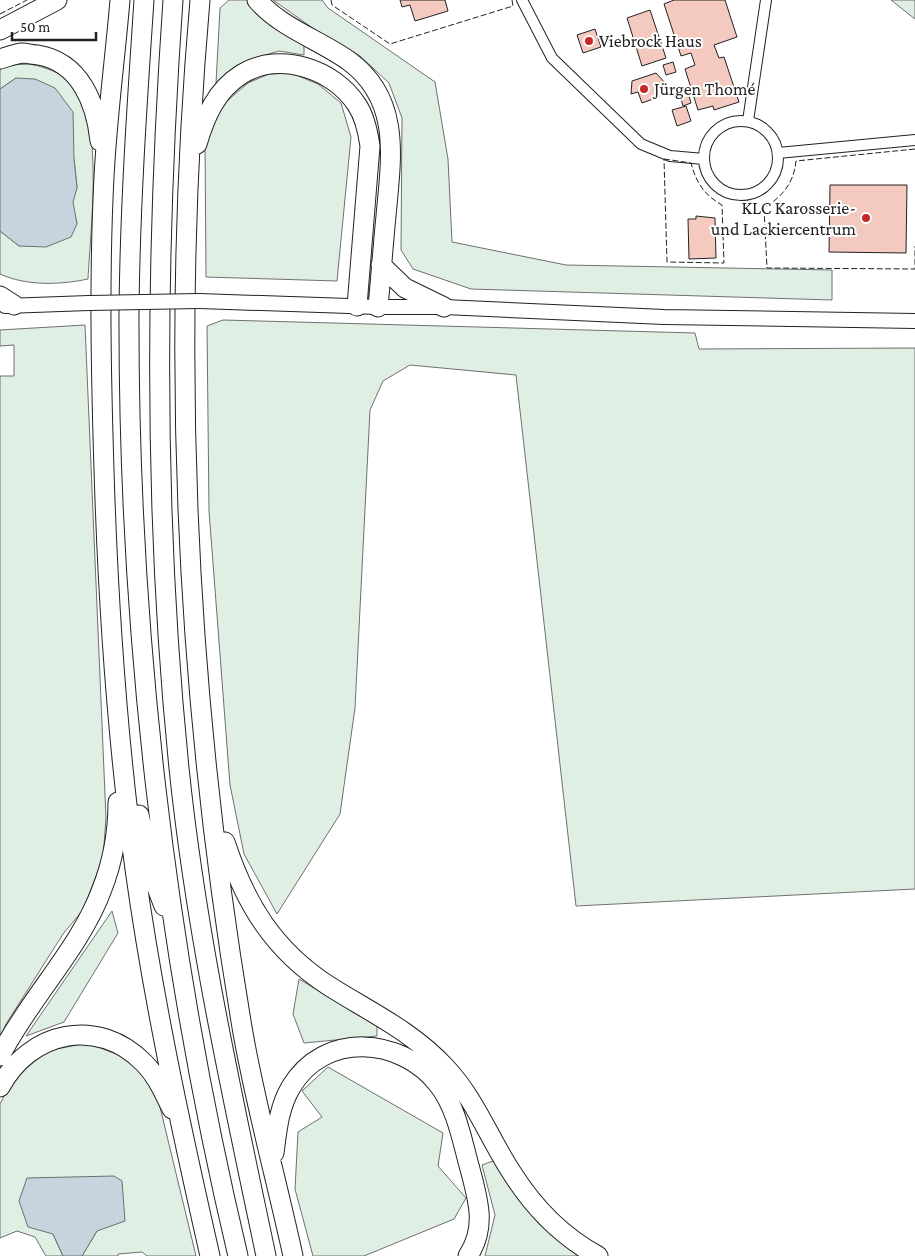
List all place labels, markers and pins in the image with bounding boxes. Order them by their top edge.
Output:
place label: Viebrock Haus [599,31,702,51]
marker: Viebrock Haus [583,35,595,47]
place label: Jürgen Thomé [652,79,755,99]
marker: Jürgen Thomé [638,83,650,95]
place label: KLC Karosserie- und Lackiercentrum [711,198,857,239]
marker: KLC Karosserie- und Lackiercentrum [860,212,872,224]

